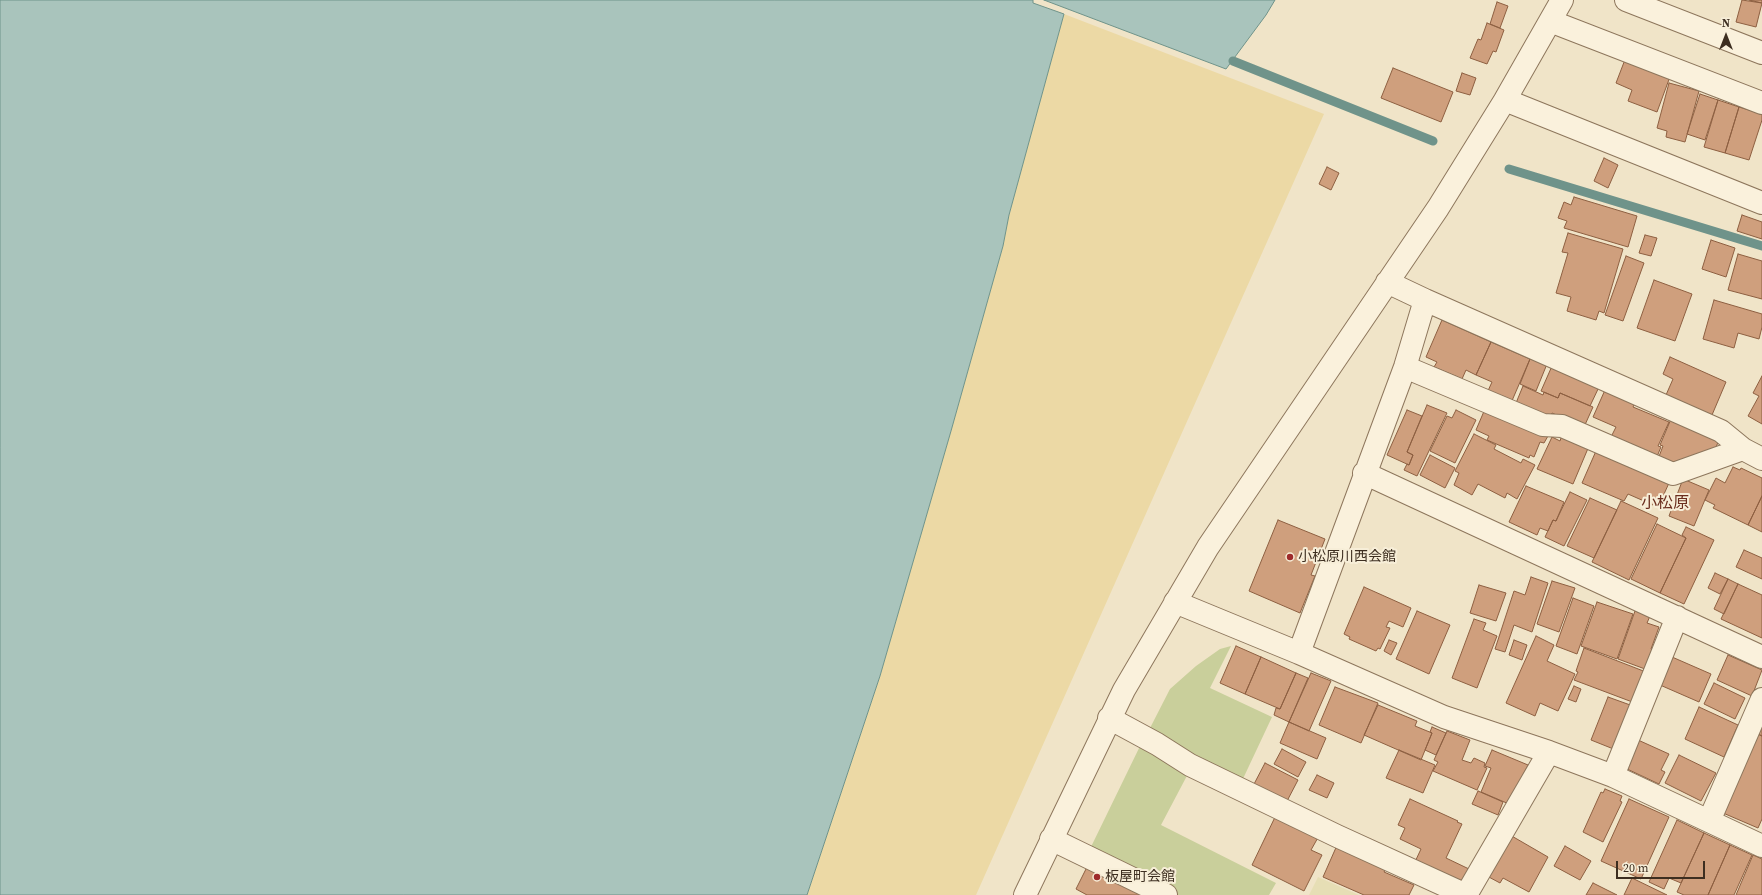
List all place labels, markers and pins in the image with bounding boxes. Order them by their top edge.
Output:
place label: 小松原川西会館 [1298,549,1396,565]
marker: 小松原川西会館 [1285,552,1295,562]
place label: 板屋町会館 [1105,869,1175,885]
marker: 板屋町会館 [1092,872,1102,882]

